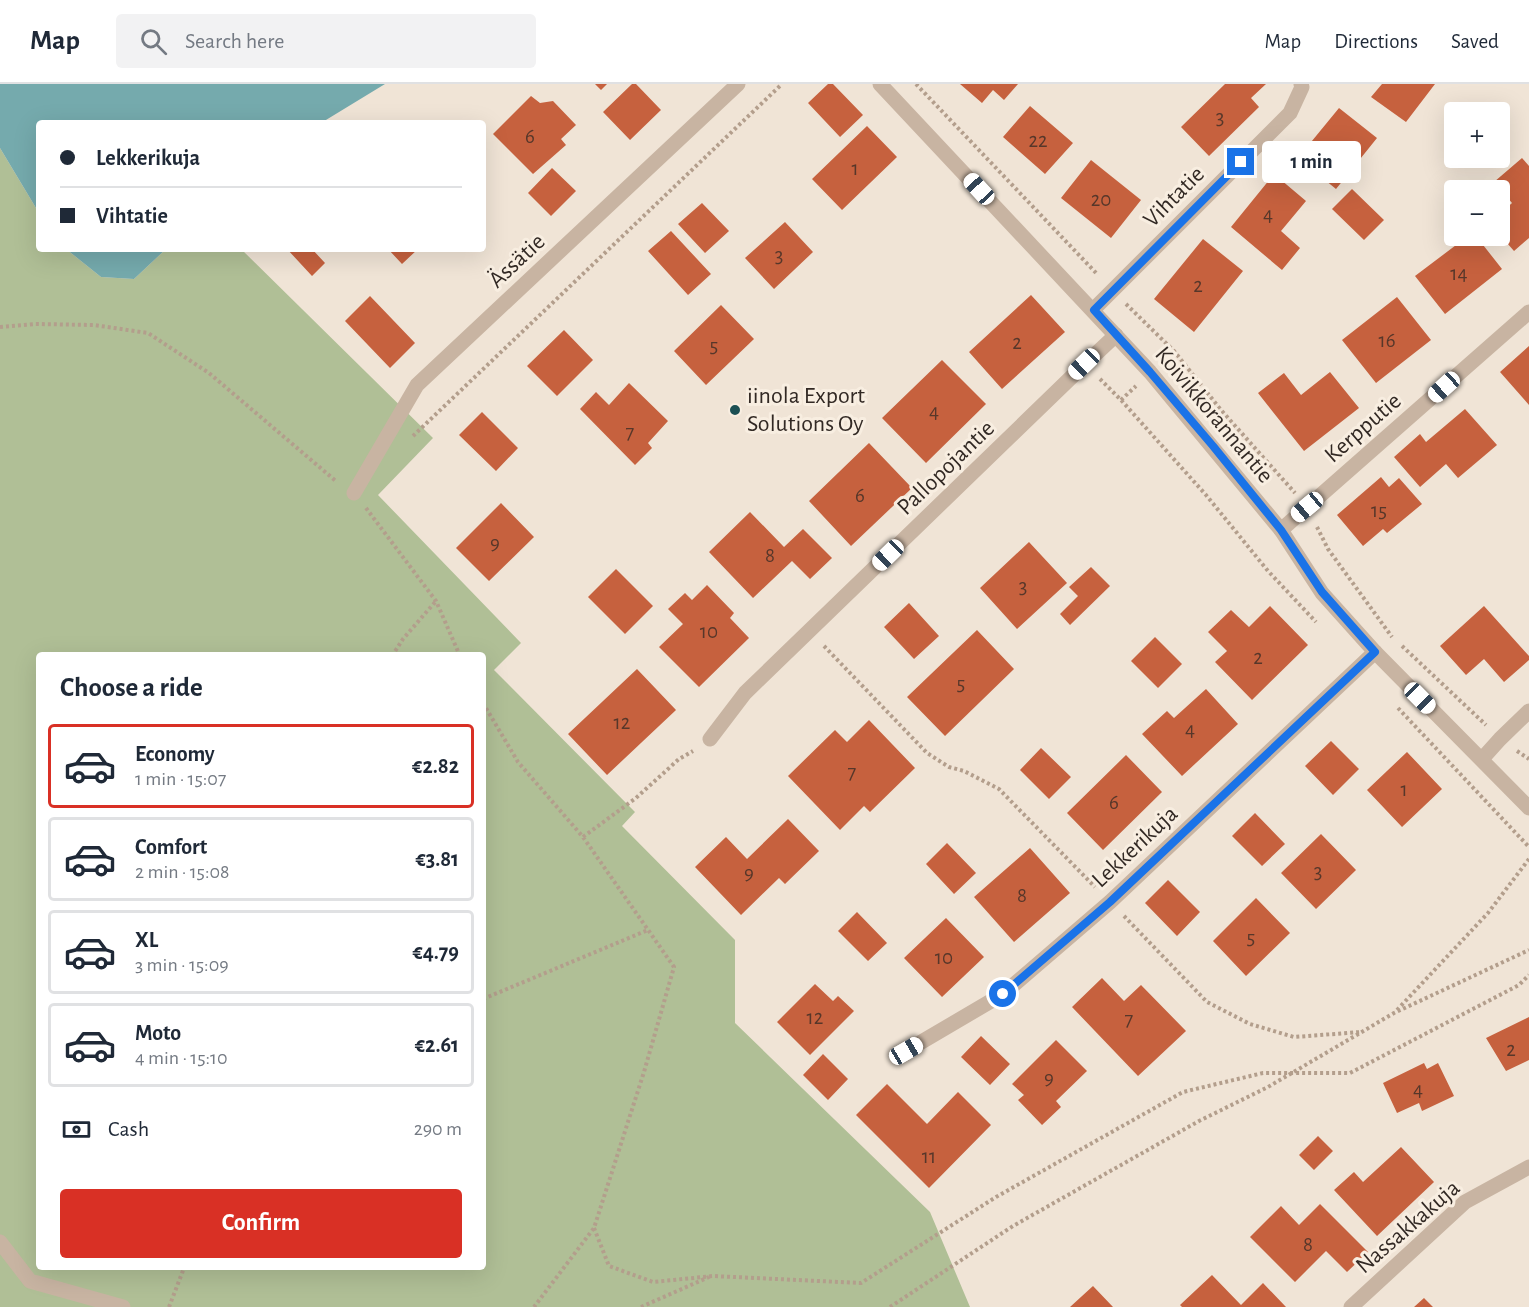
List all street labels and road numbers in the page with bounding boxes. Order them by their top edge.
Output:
street label: Vihtatie [1139,162,1209,232]
street label: Ässätie [484,229,550,293]
street label: Koivikkorannantie [1150,342,1278,488]
street label: Kerpputie [1320,389,1406,467]
street label: Pallopojantie [893,416,999,520]
street label: Lekkerikuja [1088,802,1182,892]
street label: Nassakkakuja [1351,1176,1465,1278]

